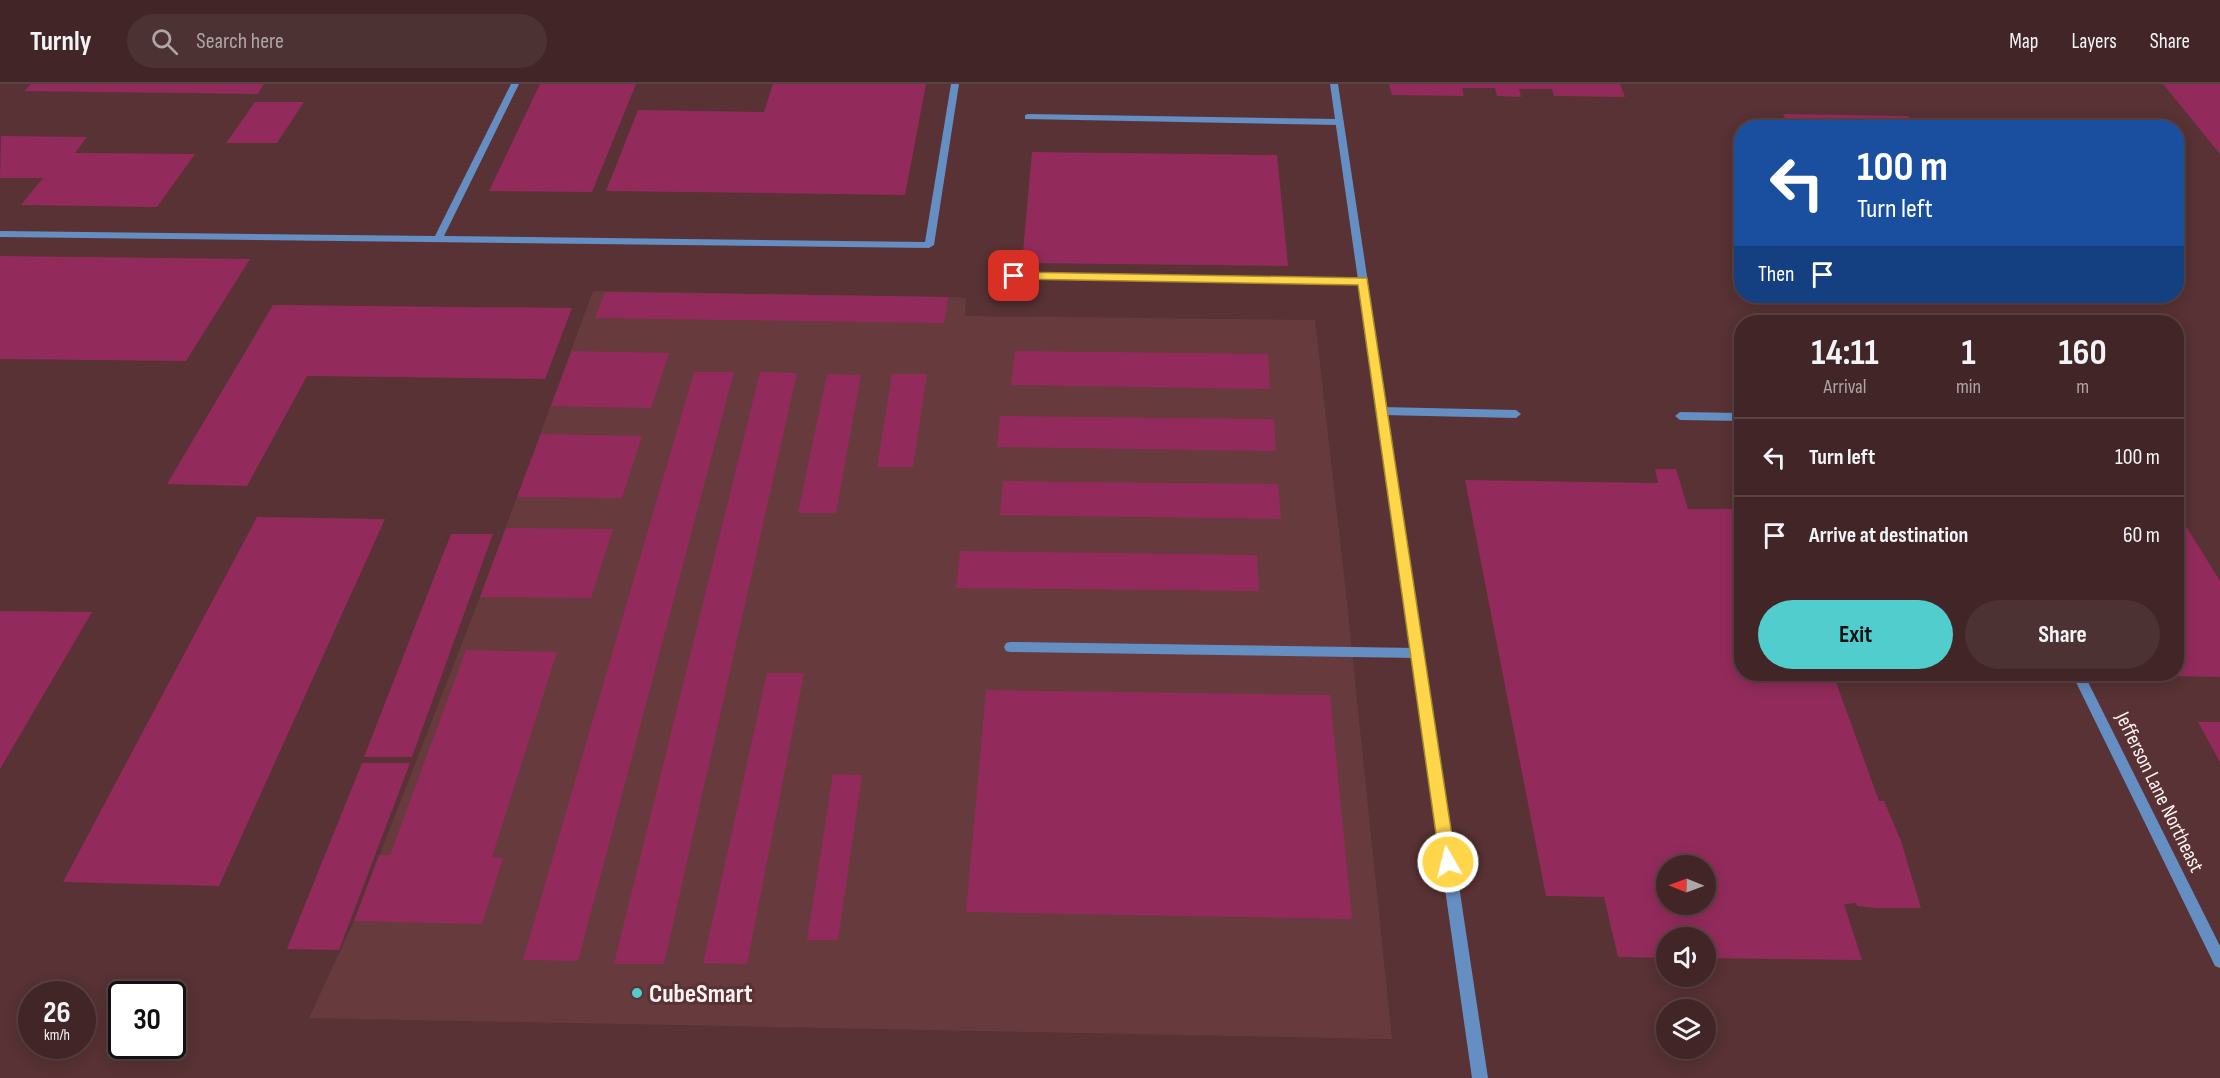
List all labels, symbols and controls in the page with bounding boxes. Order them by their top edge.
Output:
search box [127,14,547,68]
text: Turnly [30,25,91,58]
icon: search [148,25,181,58]
text: Search here [196,28,284,55]
text: Map [2009,29,2038,54]
text: Layers [2071,29,2117,54]
text: Share [2150,29,2190,54]
text: 100 m [1857,142,1948,193]
icon: left [1758,144,1836,222]
text: Turn left [1857,193,1933,225]
pin [988,250,1039,301]
icon: arrive [1806,258,1839,291]
icon: arrive [997,259,1030,292]
text: Then [1758,261,1794,288]
text: 14:11 [1811,332,1879,375]
text: 1 [1962,332,1976,375]
text: 160 [2058,332,2107,375]
text: Arrival [1824,375,1867,399]
text: min [1956,375,1981,399]
text: m [2076,375,2089,399]
icon: left [1758,441,1791,474]
text: Turn left [1809,444,1875,471]
text: 100 m [2115,444,2160,471]
icon: arrive [1758,519,1791,552]
text: Arrive at destination [1809,522,1968,549]
text: 60 m [2123,522,2160,549]
button: Exit [1758,600,1953,669]
button: Share [1965,600,2160,669]
street label: Jefferson Lane Northeast [2109,707,2209,876]
position arrow [1416,830,1480,894]
north arrow [1656,855,1716,915]
map controls [1656,855,1716,1059]
button: sound [1656,927,1716,987]
place label: CubeSmart [649,979,753,1010]
speed limit sign: 30 [108,981,186,1059]
marker: CubeSmart [630,986,644,1000]
text: 26 [43,995,71,1031]
button: layers [1656,999,1716,1059]
text: km/h [44,1026,70,1045]

